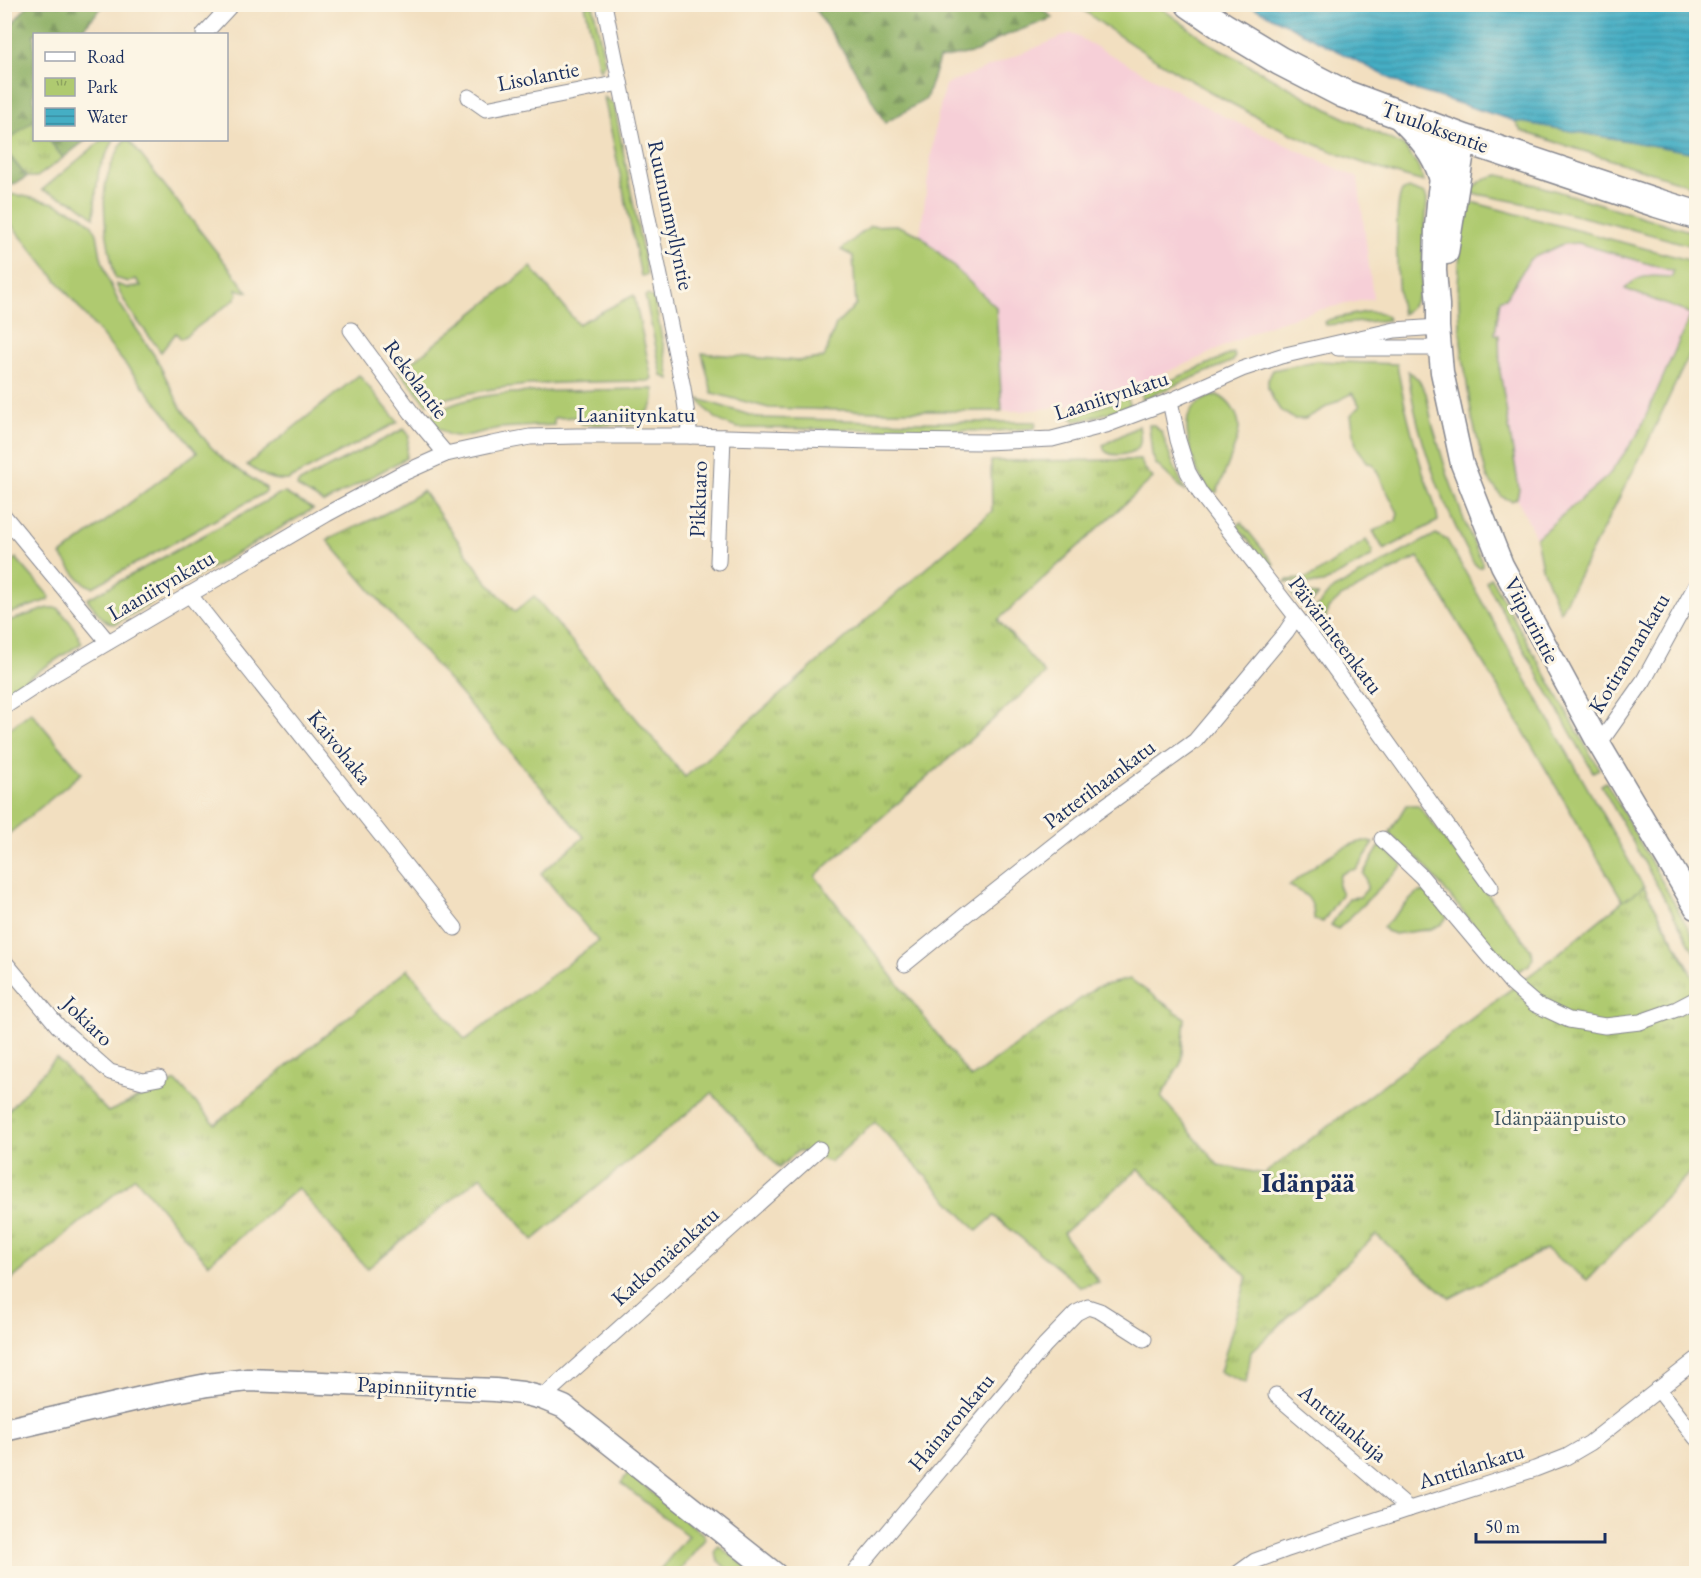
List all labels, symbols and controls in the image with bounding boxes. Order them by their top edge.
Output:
legend [33,33,228,141]
text: Road [87,45,126,68]
street label: Lisolantie [495,54,582,98]
text: Park [87,75,118,98]
street label: Tuuloksentie [1377,94,1493,160]
text: Water [87,105,128,128]
street label: Ruununmyllyntie [641,138,701,293]
street label: Rekolantie [377,334,455,425]
street label: Laaniitynkatu [1050,363,1172,427]
street label: Laaniitynkatu [577,400,696,429]
street label: Pikkuaro [682,460,714,538]
street label: Laaniitynkatu [102,543,220,627]
street label: Päivärinteenkatu [1282,570,1390,700]
street label: Viipurintie [1497,572,1567,668]
street label: Kotirannankatu [1582,587,1677,719]
street label: Kaivohaka [301,704,379,790]
street label: Patterihaankatu [1037,732,1161,836]
street label: Jokiaro [55,988,120,1053]
park label: Idänpäänpuisto [1494,1103,1626,1132]
district label: Idänpää [1261,1164,1356,1200]
street label: Katkomäenkatu [605,1200,725,1312]
street label: Hainaronkatu [901,1366,1001,1477]
street label: Papinniityntie [356,1369,478,1405]
street label: Anttilankuja [1292,1377,1394,1469]
street label: Anttilankatu [1414,1436,1528,1496]
scale bar [1476,1506,1605,1544]
text: 50 m [1485,1515,1520,1538]

